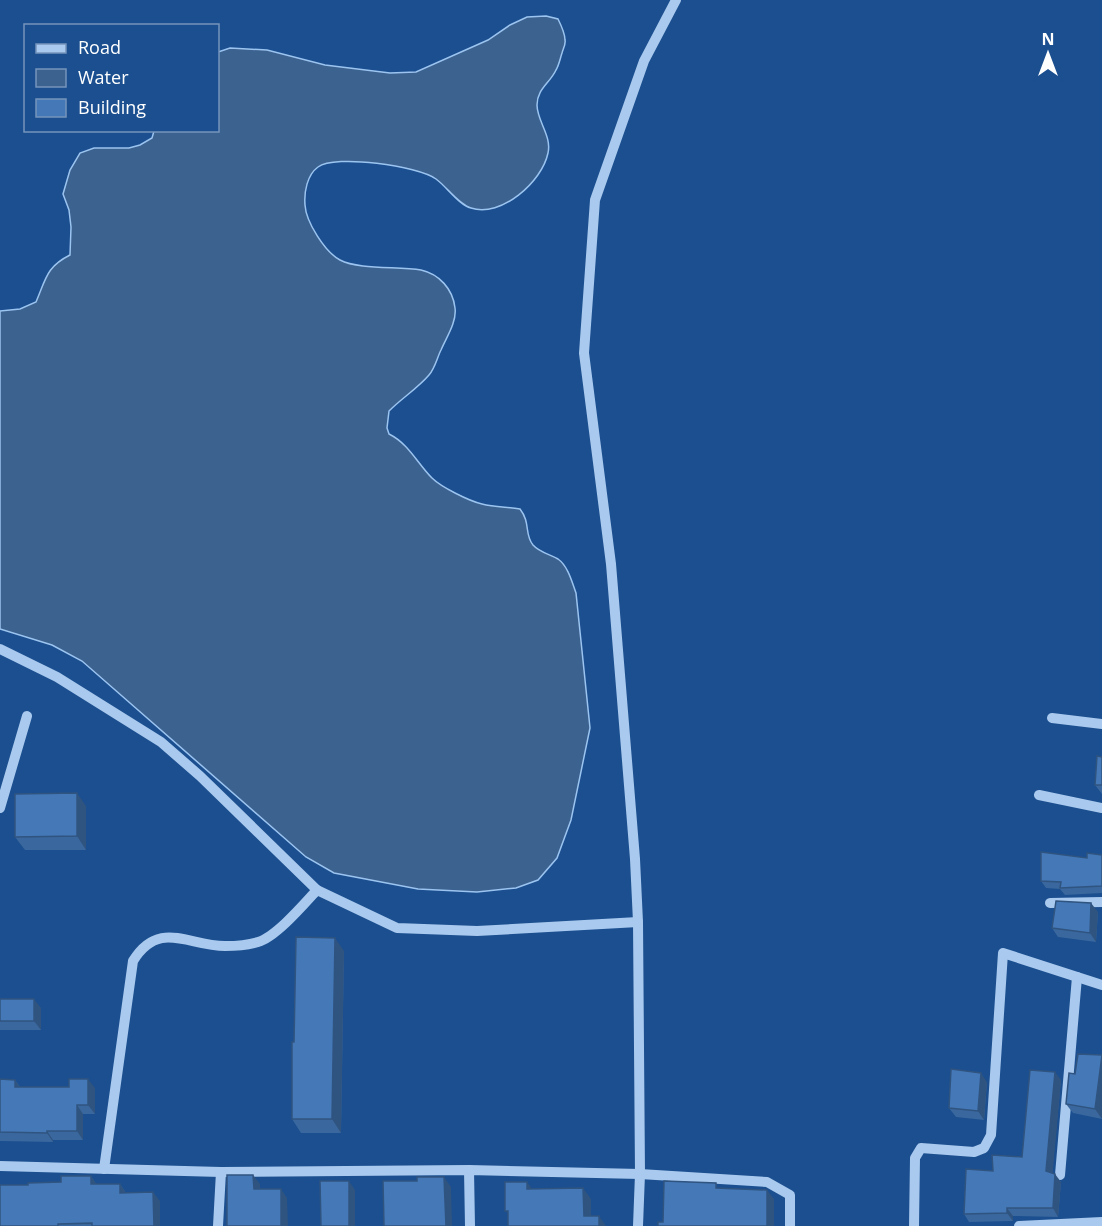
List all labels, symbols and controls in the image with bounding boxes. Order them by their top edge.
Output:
legend [24,24,219,132]
north arrow [1018,24,1078,84]
text: N [1041,28,1055,50]
text: Road [78,35,121,59]
text: Water [78,65,129,89]
text: Building [78,95,146,119]

